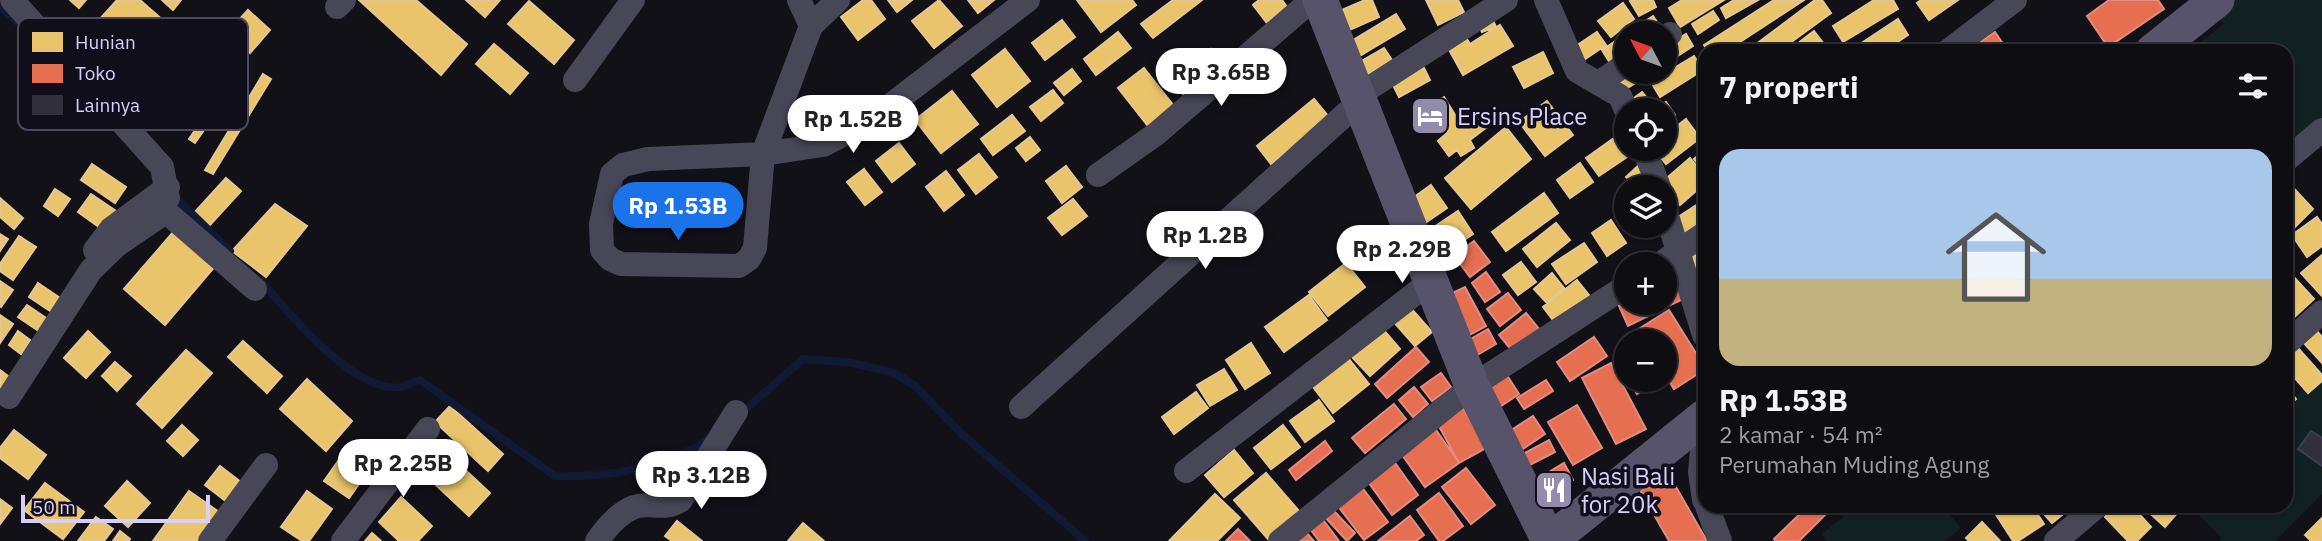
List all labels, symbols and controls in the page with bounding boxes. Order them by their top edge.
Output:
legend [18,18,248,130]
north arrow [1614,21,1676,84]
map controls [1614,21,1677,392]
text: Hunian [75,30,136,54]
pin: Rp 3.65B [1149,48,1293,108]
text: Rp 3.65B [1172,56,1270,86]
text: Toko [75,61,116,85]
text: 7 properti [1719,67,1859,106]
icon: filters [2234,67,2272,105]
text: Lainnya [75,93,140,117]
hotel icon: Ersins Place [1409,95,1451,137]
pin: Rp 1.52B [781,96,925,155]
button: locate [1614,98,1677,161]
place label: Ersins Place [1457,100,1587,132]
text: Rp 1.52B [804,103,902,133]
button: layers [1614,175,1677,238]
pin: Rp 1.53B [606,182,750,242]
text: Rp 1.53B [629,190,727,220]
icon: home [1933,194,2059,320]
pin: Rp 1.2B [1140,212,1270,271]
text: Rp 1.2B [1163,219,1248,249]
pin: Rp 2.29B [1330,226,1474,285]
text: Rp 2.29B [1353,233,1451,263]
button: + [1614,252,1677,315]
button: − [1614,329,1677,392]
text: Rp 1.53B [1719,380,1848,419]
text: 2 kamar · 54 m² [1719,419,1883,449]
pin: Rp 2.25B [331,440,475,499]
text: Rp 2.25B [354,447,452,477]
text: Perumahan Muding Agung [1719,449,1989,479]
pin: Rp 3.12B [629,452,773,511]
text: Rp 3.12B [652,459,750,489]
place label: Nasi Bali for 20k [1581,460,1675,520]
restaurant icon: Nasi Bali for 20k [1533,469,1575,511]
scale bar [21,492,210,524]
text: 50 m [32,495,76,519]

